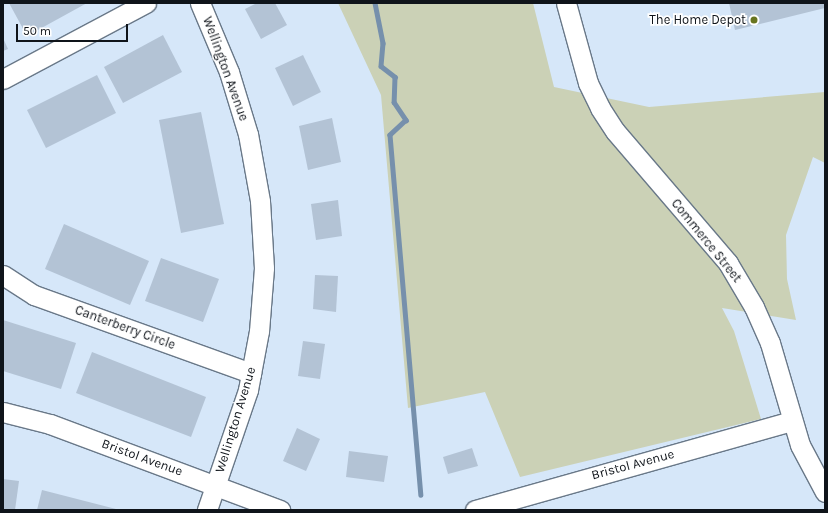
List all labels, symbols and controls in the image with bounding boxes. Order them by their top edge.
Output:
place label: The Home Depot [649,12,746,28]
street label: Wellington Avenue [199,15,251,123]
marker: The Home Depot [749,15,759,25]
scale bar [18,16,130,42]
text: 50 m [23,24,51,38]
street label: Commerce Street [668,196,744,286]
street label: Canterberry Circle [73,303,177,353]
street label: Wellington Avenue [212,365,260,475]
street label: Bristol Avenue [99,436,185,480]
street label: Bristol Avenue [590,446,676,484]

